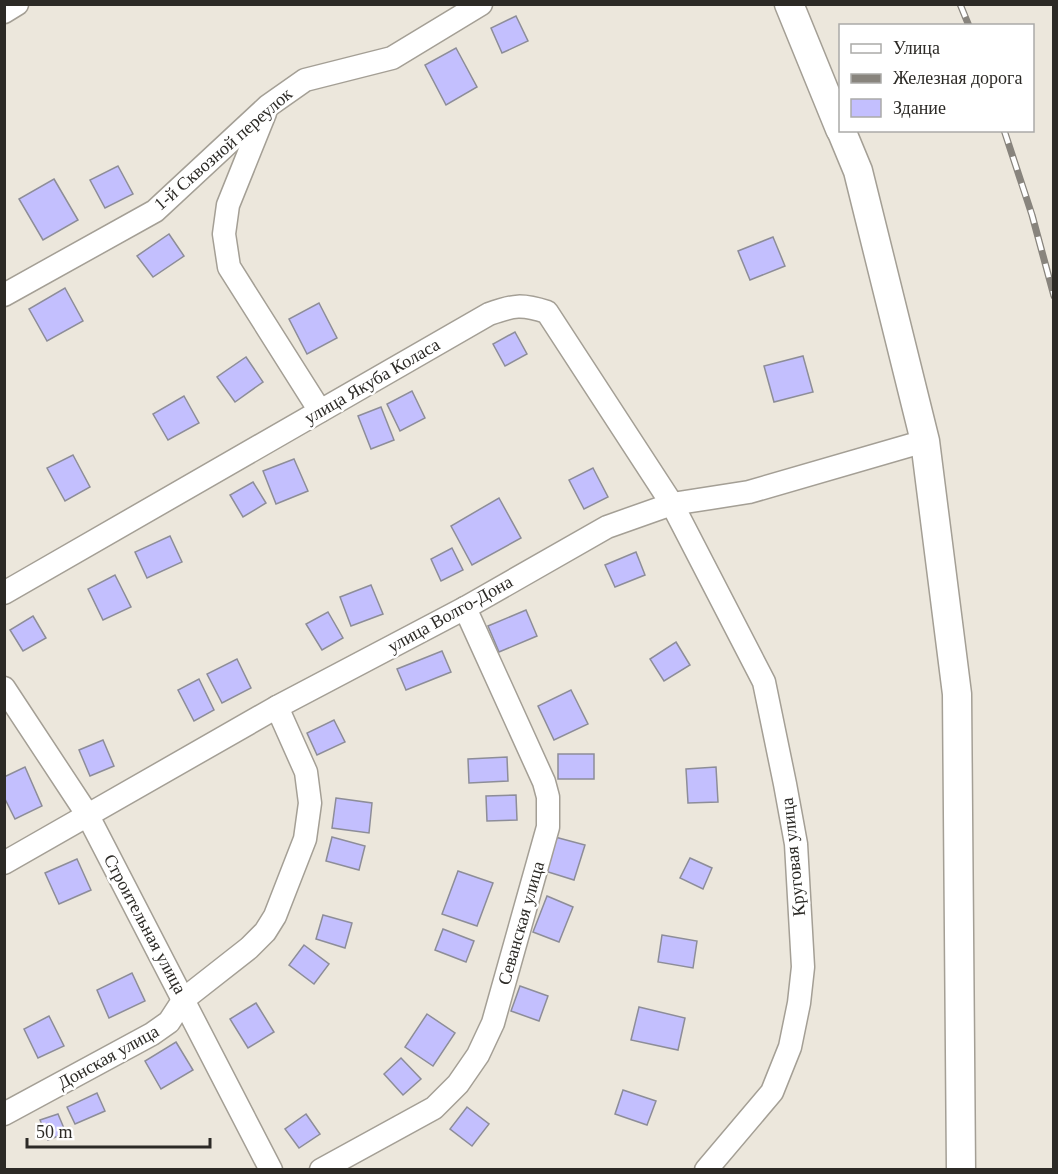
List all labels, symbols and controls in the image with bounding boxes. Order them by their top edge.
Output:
legend [839,24,1034,132]
text: Улица [893,38,940,58]
text: Железная дорога [893,68,1022,88]
street label: 1-й Сквозной переулок [150,83,296,214]
text: Здание [893,98,946,118]
street label: улица Якуба Коласа [301,334,443,428]
street label: улица Волго-Дона [384,571,516,657]
street label: Круговая улица [777,797,809,917]
street label: Строительная улица [100,851,190,997]
street label: Севанская улица [494,859,548,987]
street label: Донская улица [54,1021,162,1093]
scale bar [27,1111,210,1149]
text: 50 m [36,1122,73,1142]

